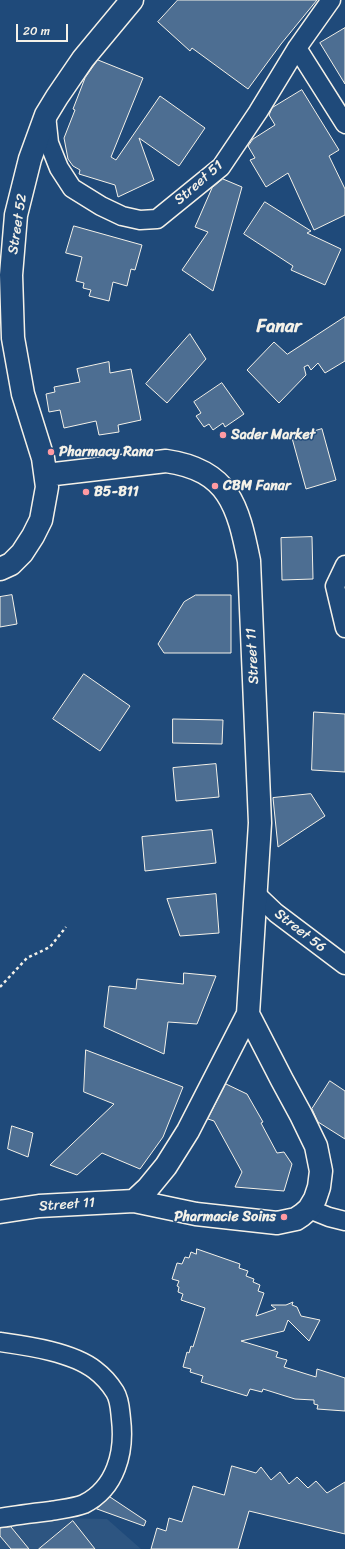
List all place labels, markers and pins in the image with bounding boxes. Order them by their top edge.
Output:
place label: Sader Market [231,427,315,443]
marker: Sader Market [218,430,228,440]
place label: Pharmacy Rana [59,444,153,460]
marker: Pharmacy Rana [46,447,56,457]
place label: CBM Fanar [223,478,291,494]
marker: CBM Fanar [210,481,220,491]
place label: B5-B11 [94,484,139,500]
marker: B5-B11 [81,487,91,497]
place label: Pharmacie Soins [174,1209,276,1225]
marker: Pharmacie Soins [279,1212,289,1222]

